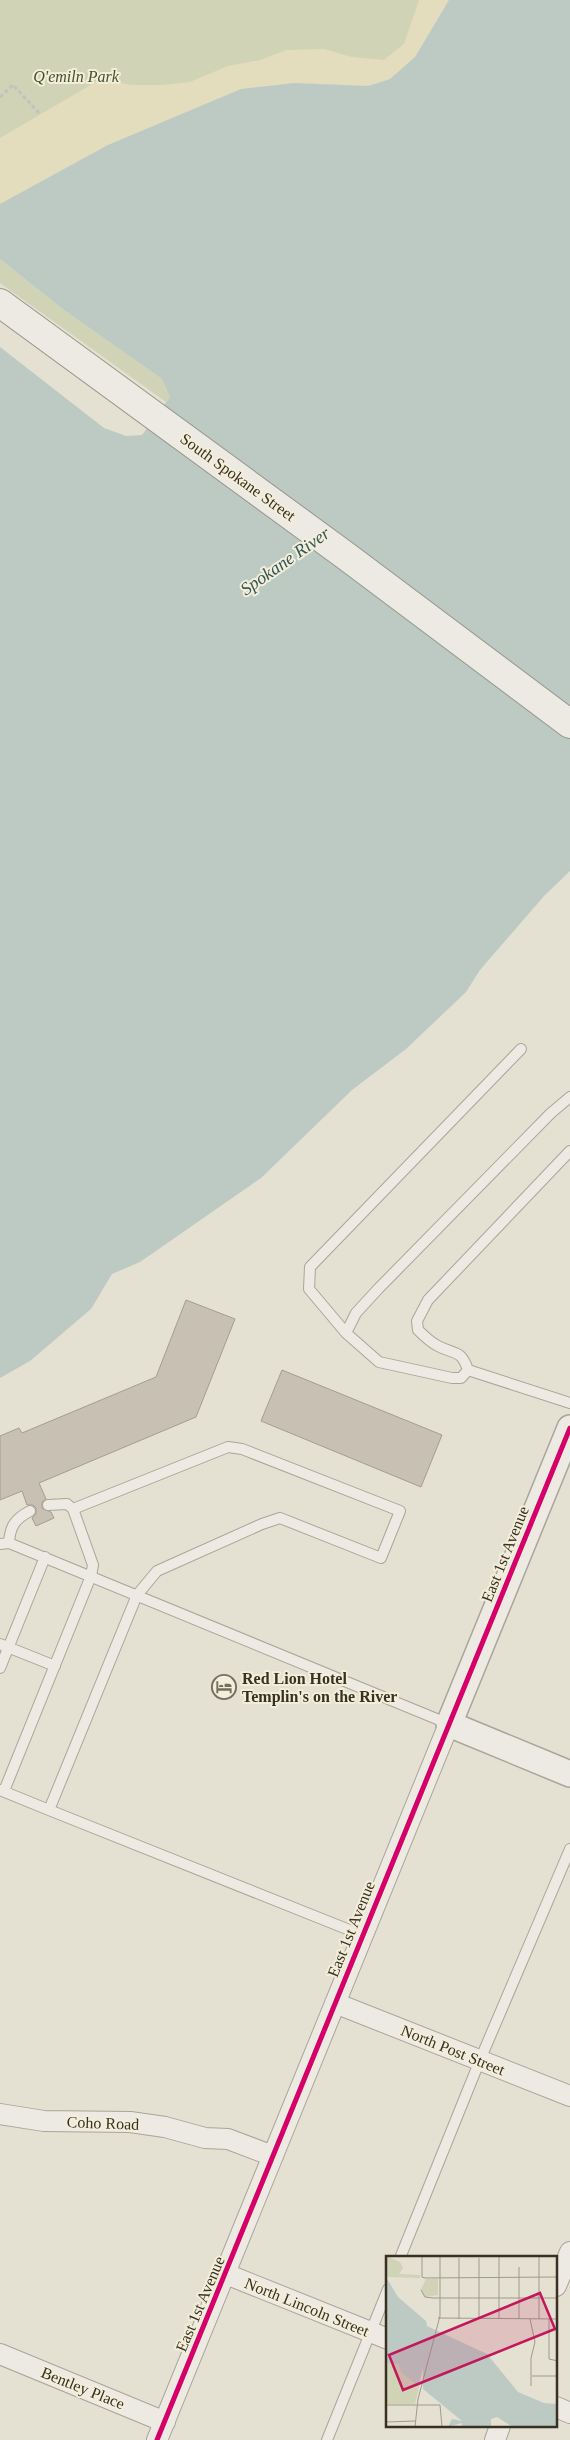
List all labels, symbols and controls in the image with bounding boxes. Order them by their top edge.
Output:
park label: Q'emiln Park [33,68,120,85]
street label: South Spokane Street [177,430,299,525]
water label: Spokane River [236,522,334,599]
street label: East 1st Avenue [478,1504,532,1604]
place label: Red Lion Hotel Templin's on the River [242,1670,397,1706]
hotel icon: Red Lion Hotel Templin's on the River [211,1674,237,1700]
street label: East 1st Avenue [324,1879,378,1979]
street label: North Post Street [399,2021,508,2079]
street label: Coho Road [66,2113,140,2133]
street label: East 1st Avenue [172,2254,228,2354]
inset map [386,2256,558,2428]
street label: North Lincoln Street [242,2274,372,2340]
street label: Bentley Place [38,2364,127,2413]

